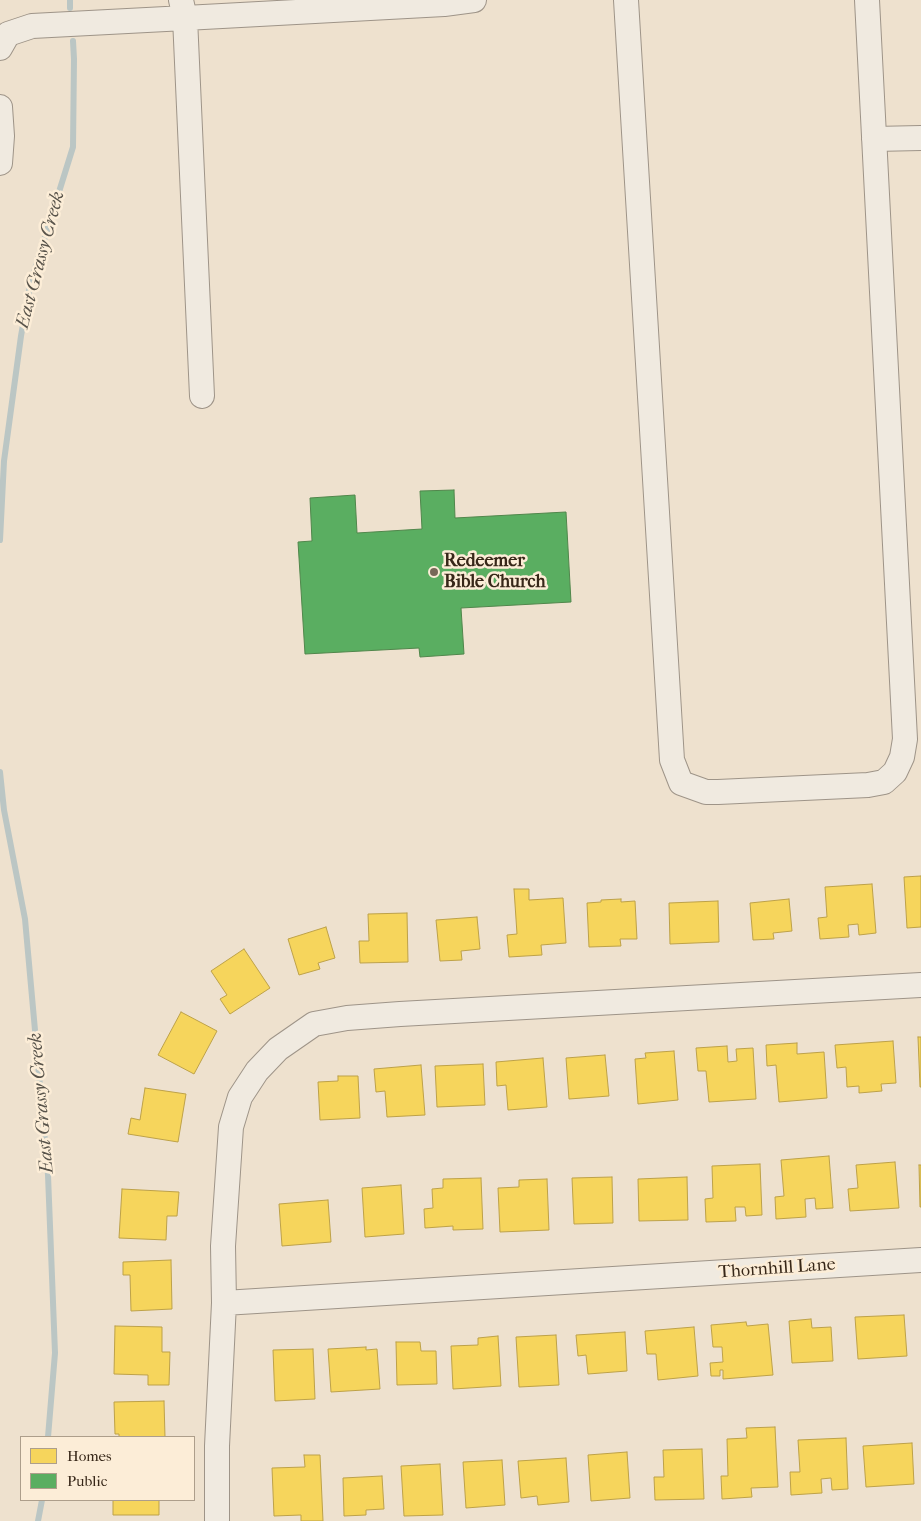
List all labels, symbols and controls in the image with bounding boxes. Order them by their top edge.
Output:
water label: East Grassy Creek [12,189,70,331]
place label: Redeemer Bible Church [444,551,546,594]
marker: Redeemer Bible Church [428,566,440,578]
water label: East Grassy Creek [24,1032,60,1174]
street label: Thornhill Lane [718,1254,836,1284]
legend [20,1436,195,1501]
text: Homes [67,1447,112,1465]
text: Public [67,1472,107,1490]

